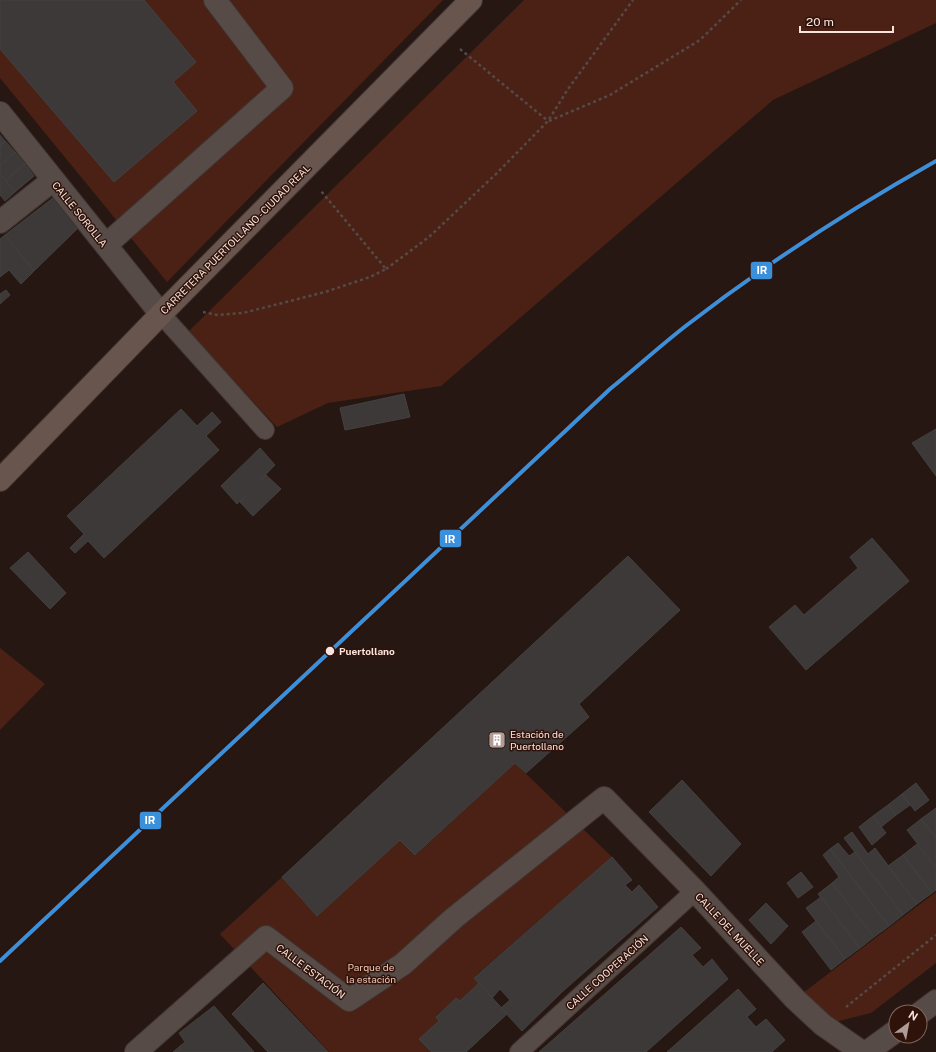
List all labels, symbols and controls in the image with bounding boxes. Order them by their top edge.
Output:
scale bar [800,8,893,34]
text: 20 m [806,15,834,29]
street label: CARRETERA PUERTOLLANO - CIUDAD REAL [158,161,313,316]
street label: CALLE SOROLLA [50,179,110,249]
line badge: IR [750,261,773,280]
text: IR [756,264,768,276]
line badge: IR [439,529,462,548]
text: IR [444,533,456,545]
marker: Puertollano [324,645,336,657]
place label: Puertollano [339,645,395,657]
place label: Estación de Puertollano [510,728,564,752]
building icon: Estación de Puertollano [487,730,507,750]
line badge: IR [139,811,162,830]
text: IR [144,814,156,826]
street label: CALLE DEL MUELLE [693,890,767,968]
street label: CALLE COOPERACIÓN [563,932,651,1012]
street label: CALLE ESTACIÓN [274,941,348,1001]
park label: Parque de la estación [346,961,396,985]
north arrow [888,1004,928,1044]
text: N [906,1008,920,1023]

